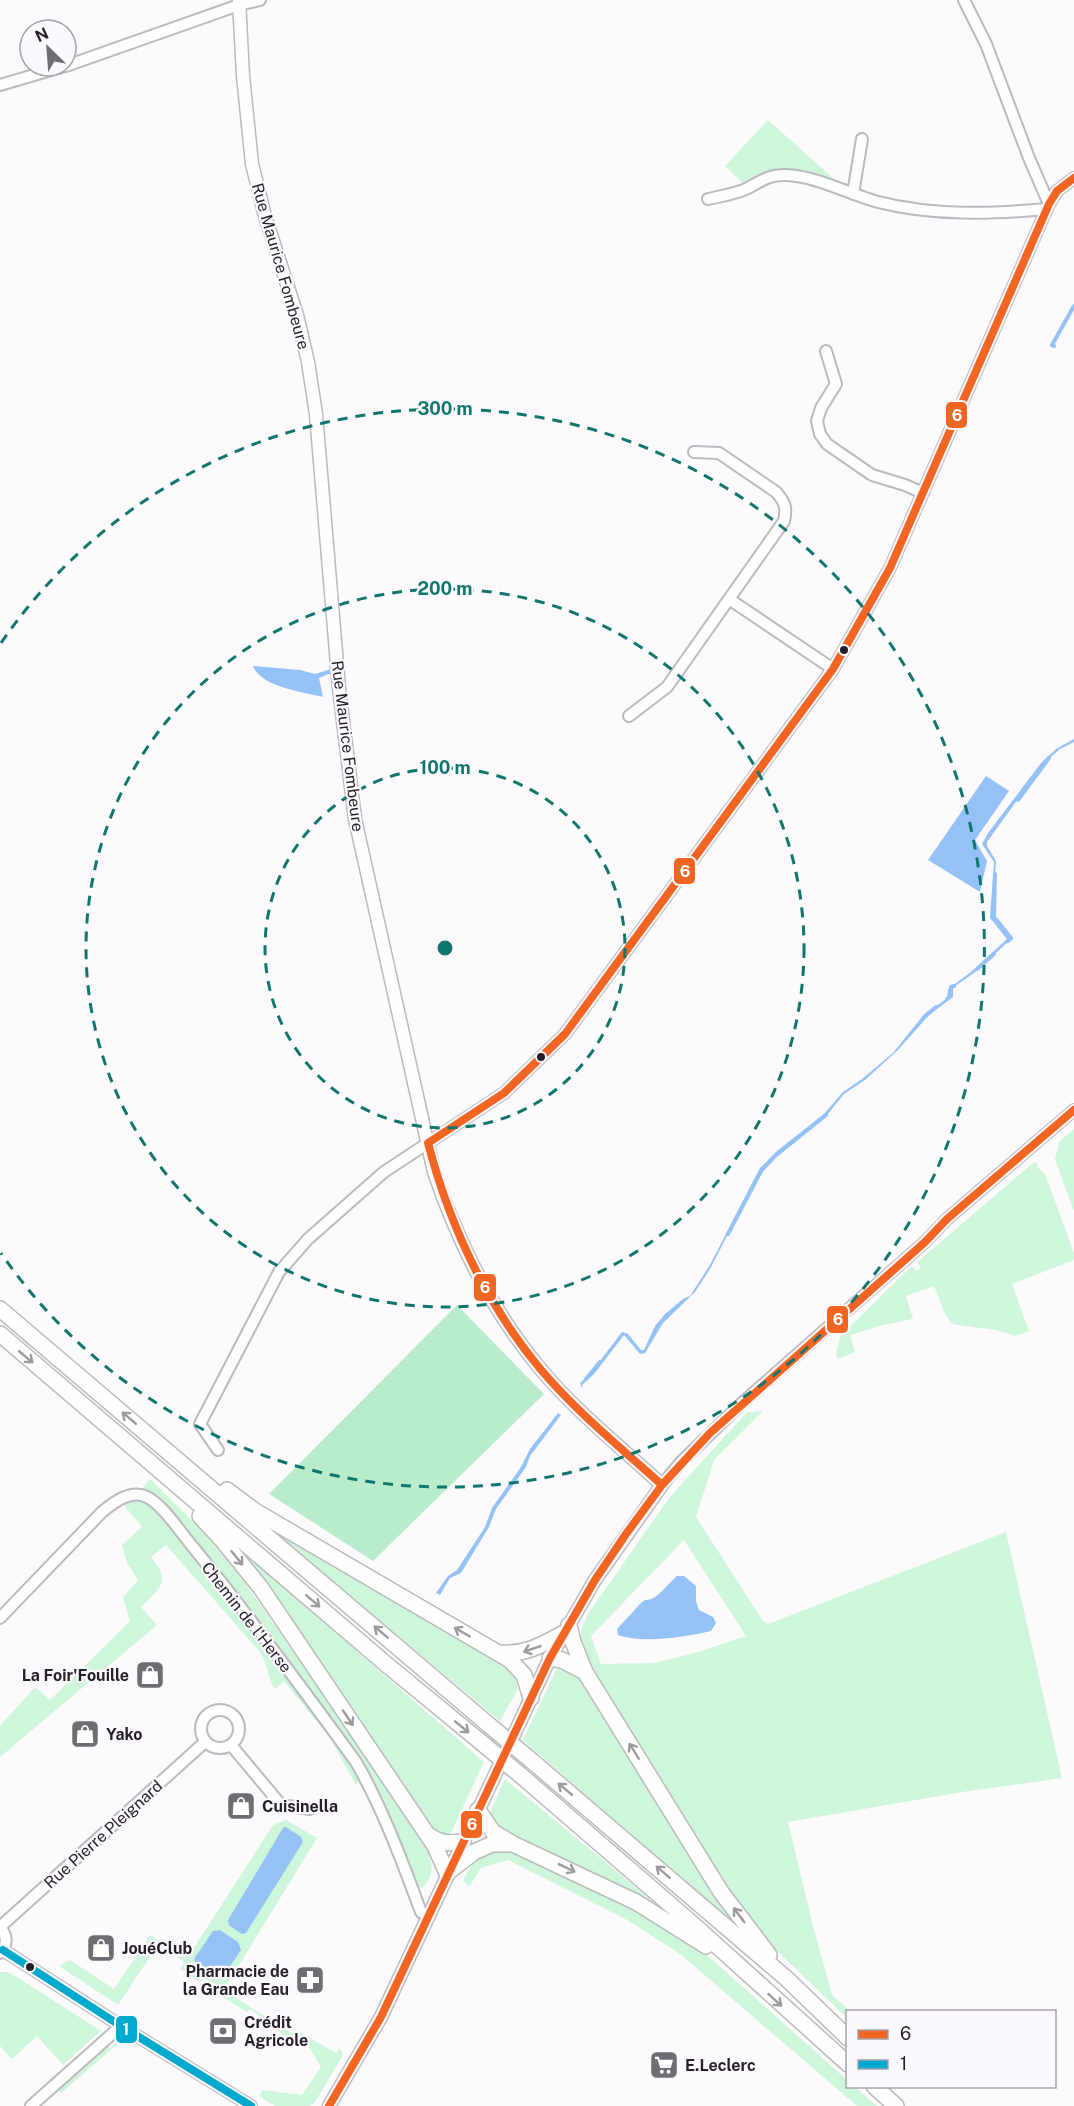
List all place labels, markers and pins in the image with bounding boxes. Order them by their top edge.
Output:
unlabelled marker [838,644,850,656]
centre of rings [435,938,455,958]
unlabelled marker [535,1051,547,1063]
shop icon: La Foir'Fouille [134,1659,166,1691]
place label: La Foir'Fouille [22,1666,129,1685]
shop icon: Yako [69,1718,101,1750]
place label: Yako [106,1725,143,1744]
shop icon: Cuisinella [225,1790,257,1822]
place label: Cuisinella [262,1797,338,1816]
shop icon: JouéClub [85,1932,117,1964]
place label: JouéClub [122,1939,193,1958]
unlabelled marker [24,1961,36,1973]
place label: Pharmacie de la Grande Eau [183,1962,289,1999]
pharmacy icon: Pharmacie de la Grande Eau [294,1964,326,1996]
place label: Crédit Agricole [244,2013,308,2050]
bank icon: Crédit Agricole [207,2015,239,2047]
supermarket icon: E.Leclerc [648,2049,680,2081]
place label: E.Leclerc [685,2056,756,2075]

